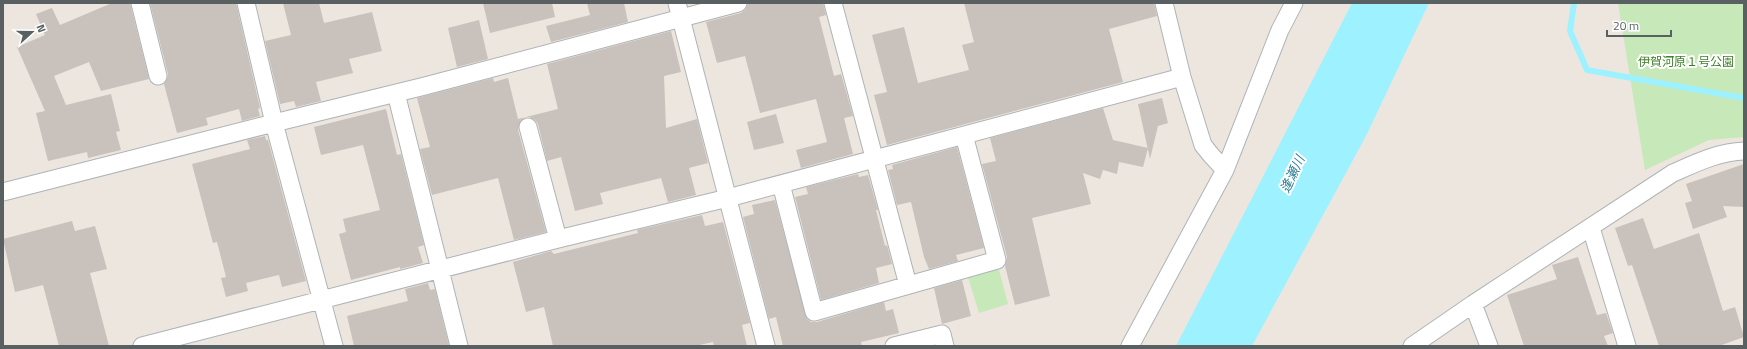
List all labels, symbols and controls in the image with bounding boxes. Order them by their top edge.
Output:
north arrow [12,12,52,52]
scale bar [1607,12,1671,38]
text: 20 m [1613,16,1639,35]
text: N [33,22,50,35]
park label: 伊賀河原１号公園 [1638,52,1734,71]
water label: 逢瀬川 [1275,150,1310,196]

